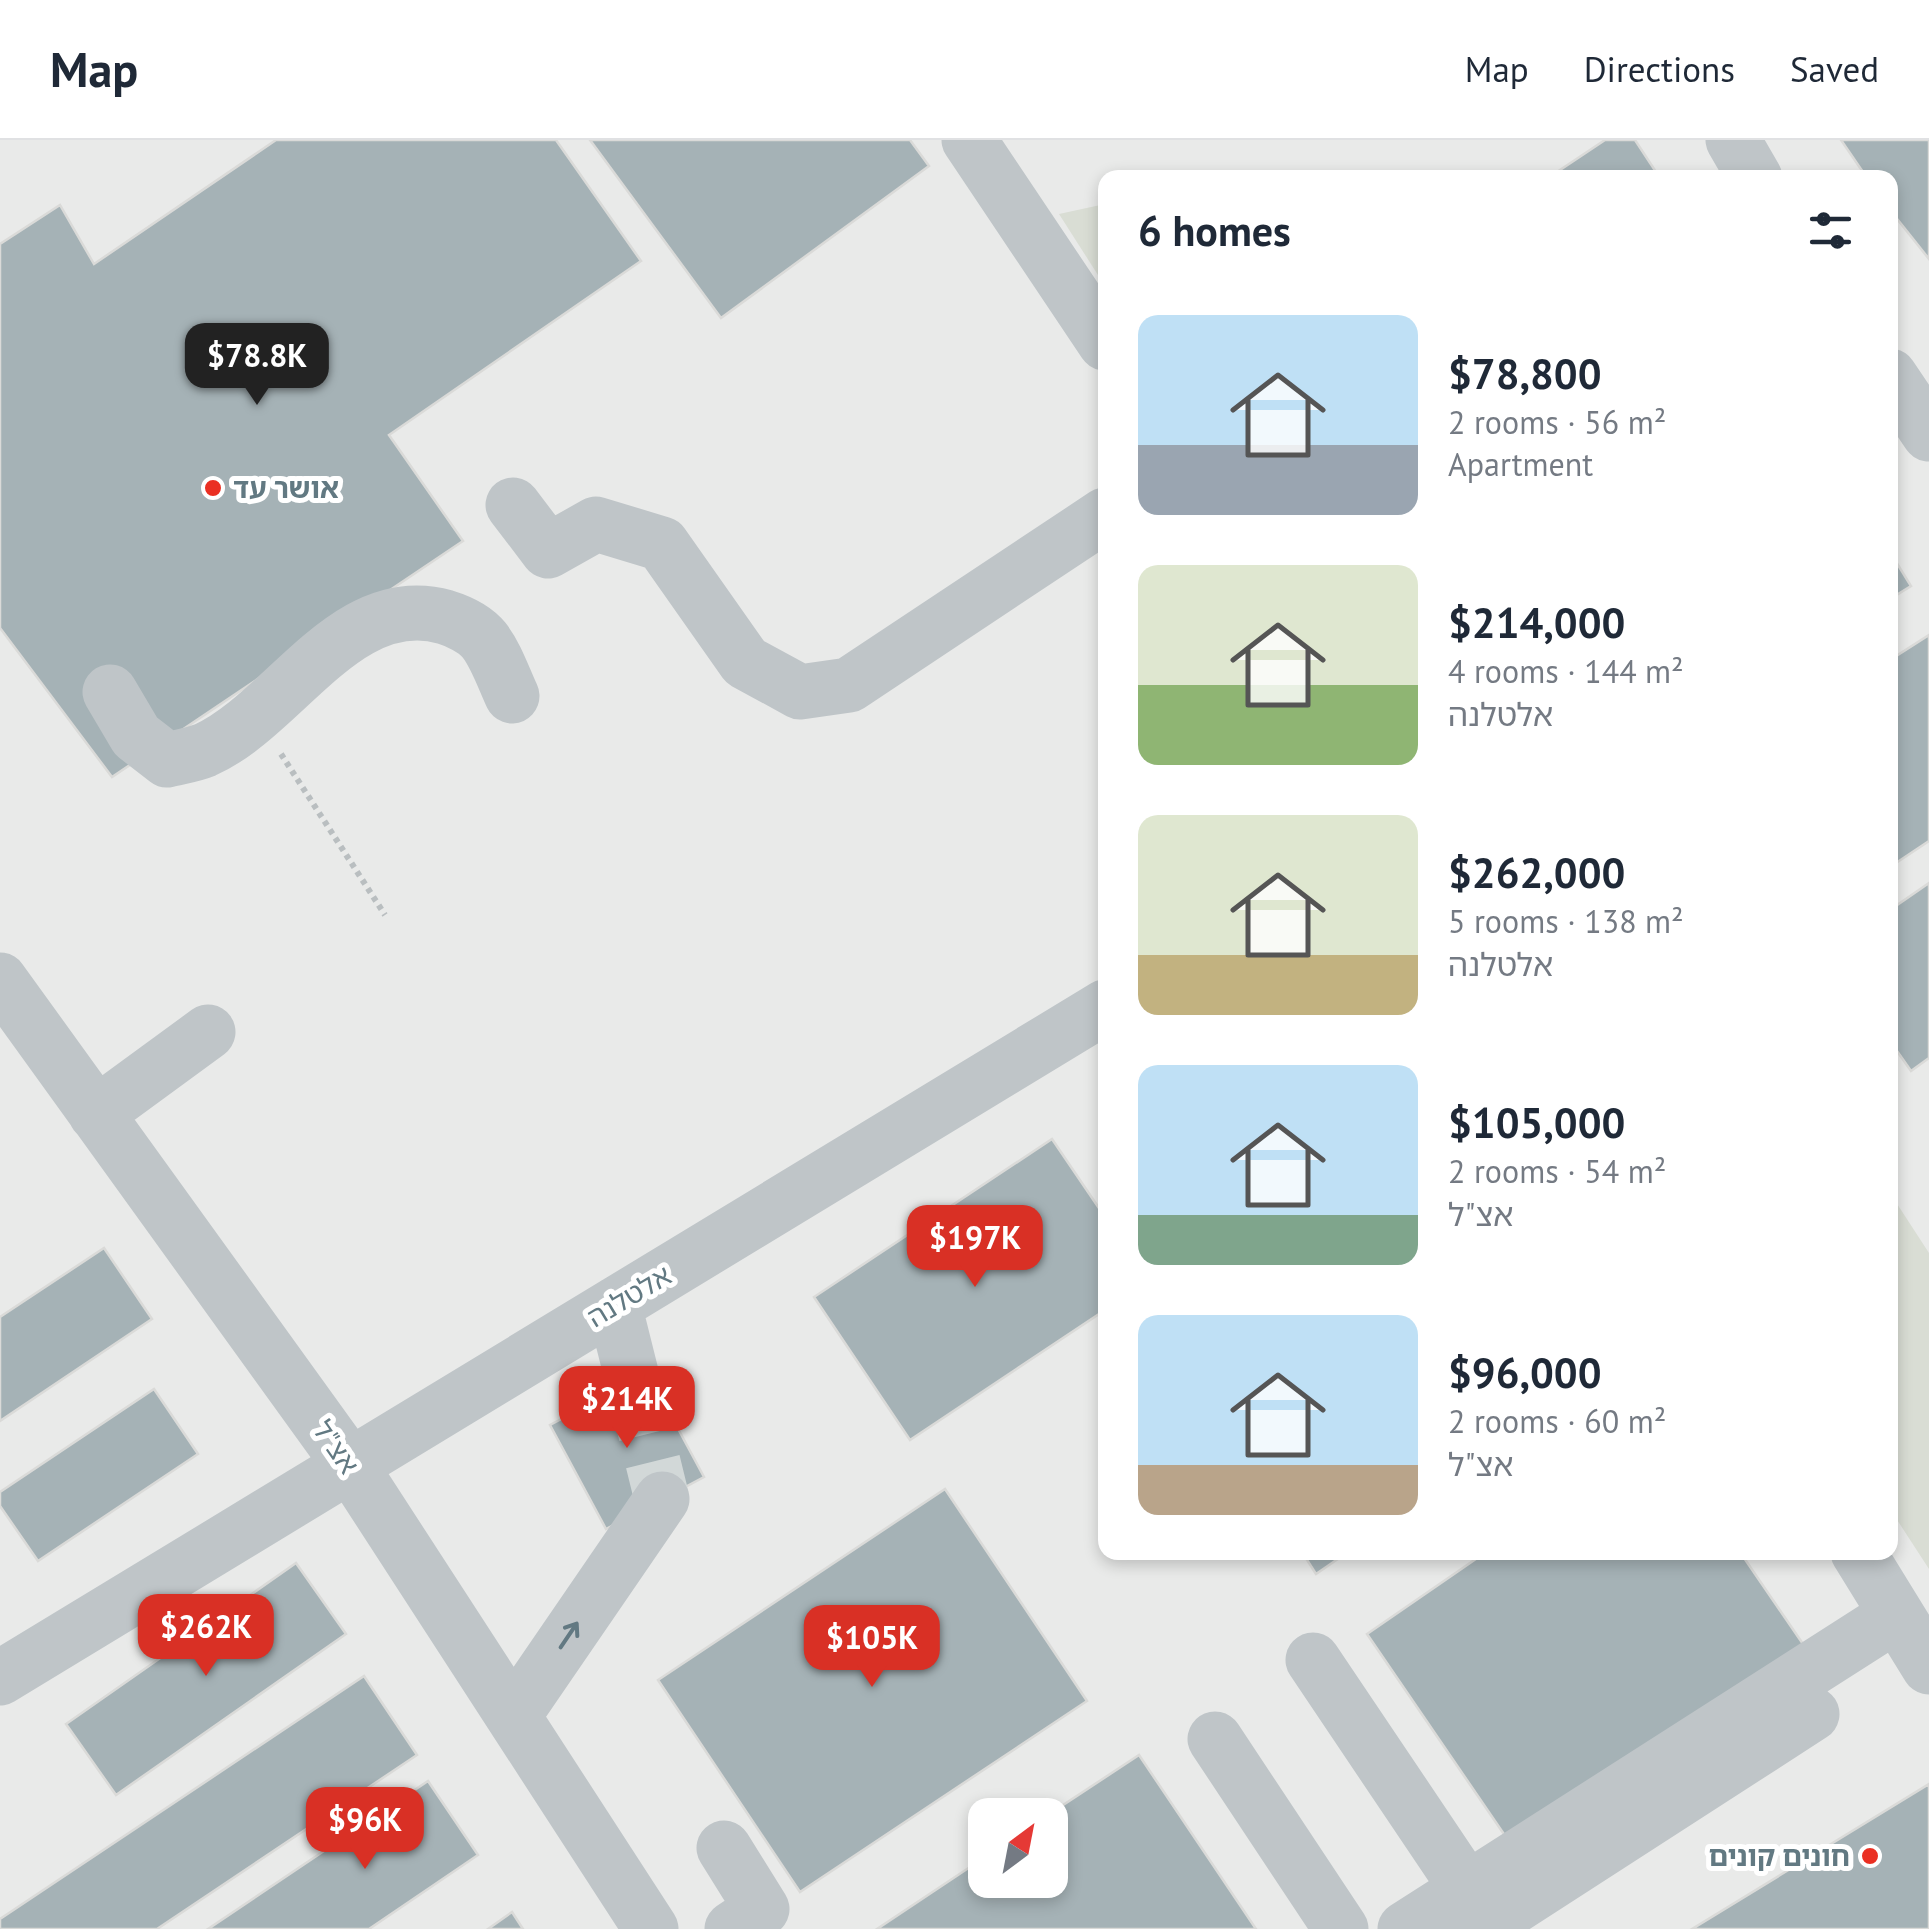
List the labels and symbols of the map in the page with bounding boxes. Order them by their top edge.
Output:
pin: $78.8K [176,323,338,408]
place label: אושר עד [233,469,339,506]
marker: אושר עד [202,477,224,499]
pin: $197K [905,1205,1045,1290]
street label: אלטלנה [580,1256,678,1335]
pin: $214K [557,1366,697,1451]
street label: אצ"ל [305,1413,368,1481]
pin: $262K [136,1594,276,1679]
pin: $105K [802,1605,942,1690]
one-way arrow [558,1621,579,1649]
pin: $96K [306,1787,424,1872]
north arrow [968,1798,1068,1898]
place label: חונים קונים [1709,1837,1850,1874]
marker: חונים קונים [1859,1845,1881,1867]

